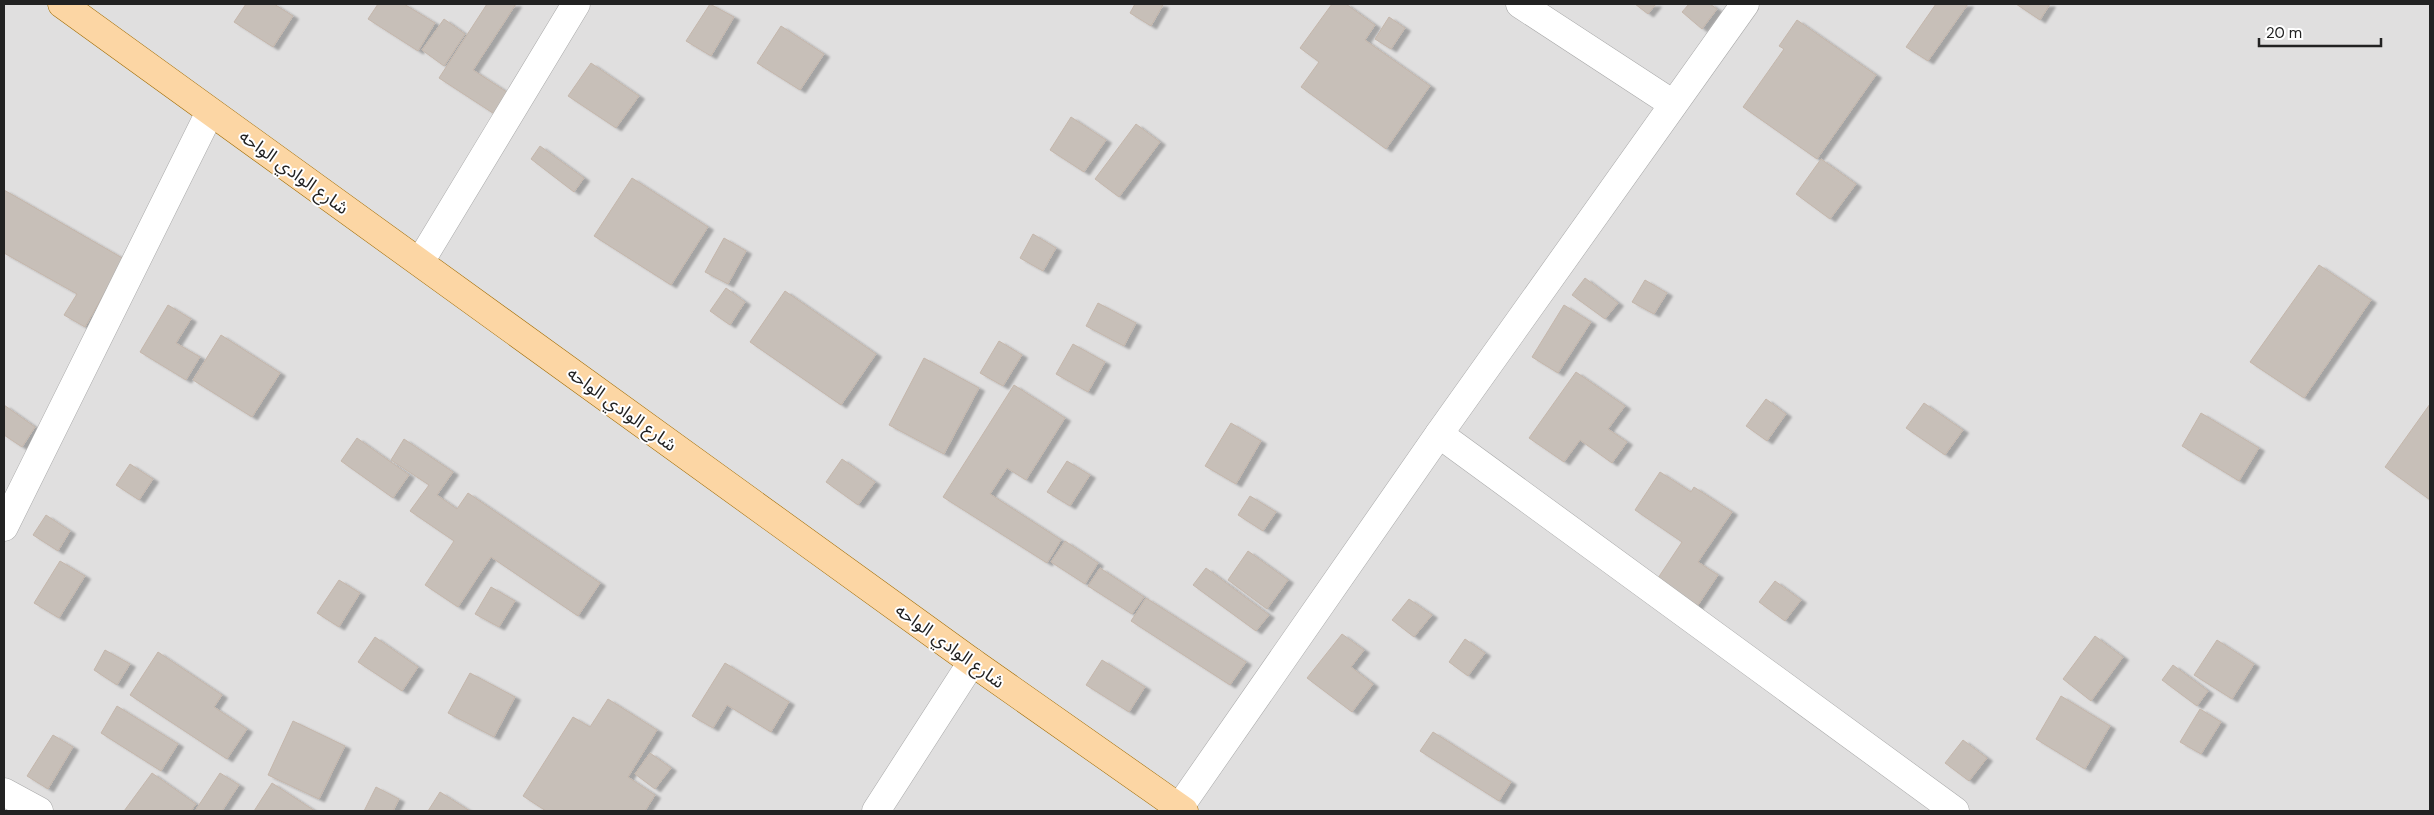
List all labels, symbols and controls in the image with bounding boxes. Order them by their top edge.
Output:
scale bar [2259,15,2382,47]
text: 20 m [2266,23,2302,43]
street label: شارع الوادي الواحه [233,124,354,221]
street label: شارع الوادي الواحه [561,361,682,458]
street label: شارع الوادي الواحه [889,598,1010,695]

